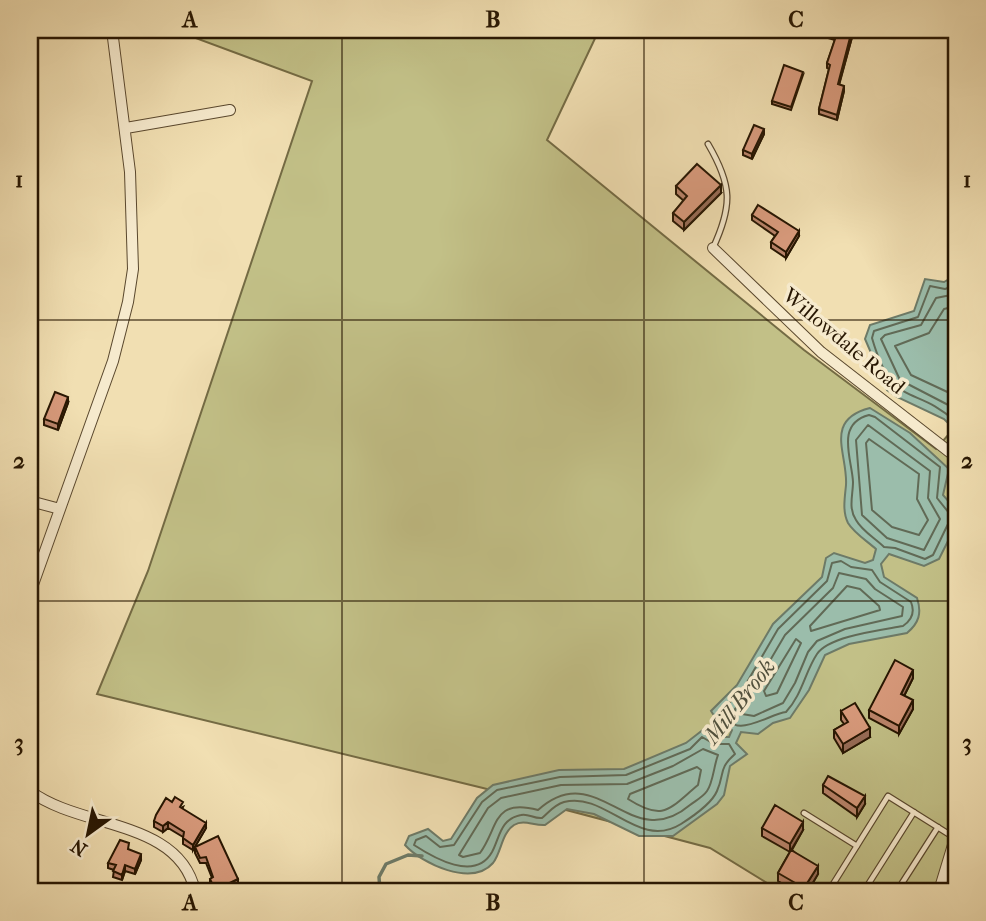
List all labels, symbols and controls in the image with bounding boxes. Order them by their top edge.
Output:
text: A [181,6,199,33]
text: B [486,6,501,33]
text: C [788,6,804,33]
text: 1 [15,166,23,193]
text: 1 [963,166,971,193]
street label: Willowdale Road [777,282,910,399]
text: 2 [13,447,25,474]
text: 2 [961,447,973,474]
water label: Mill Brook [697,654,781,751]
text: 3 [14,729,24,756]
text: 3 [962,729,972,756]
north arrow [52,799,122,869]
text: N [67,834,91,861]
text: A [181,889,199,916]
text: B [486,889,501,916]
text: C [788,889,804,916]

